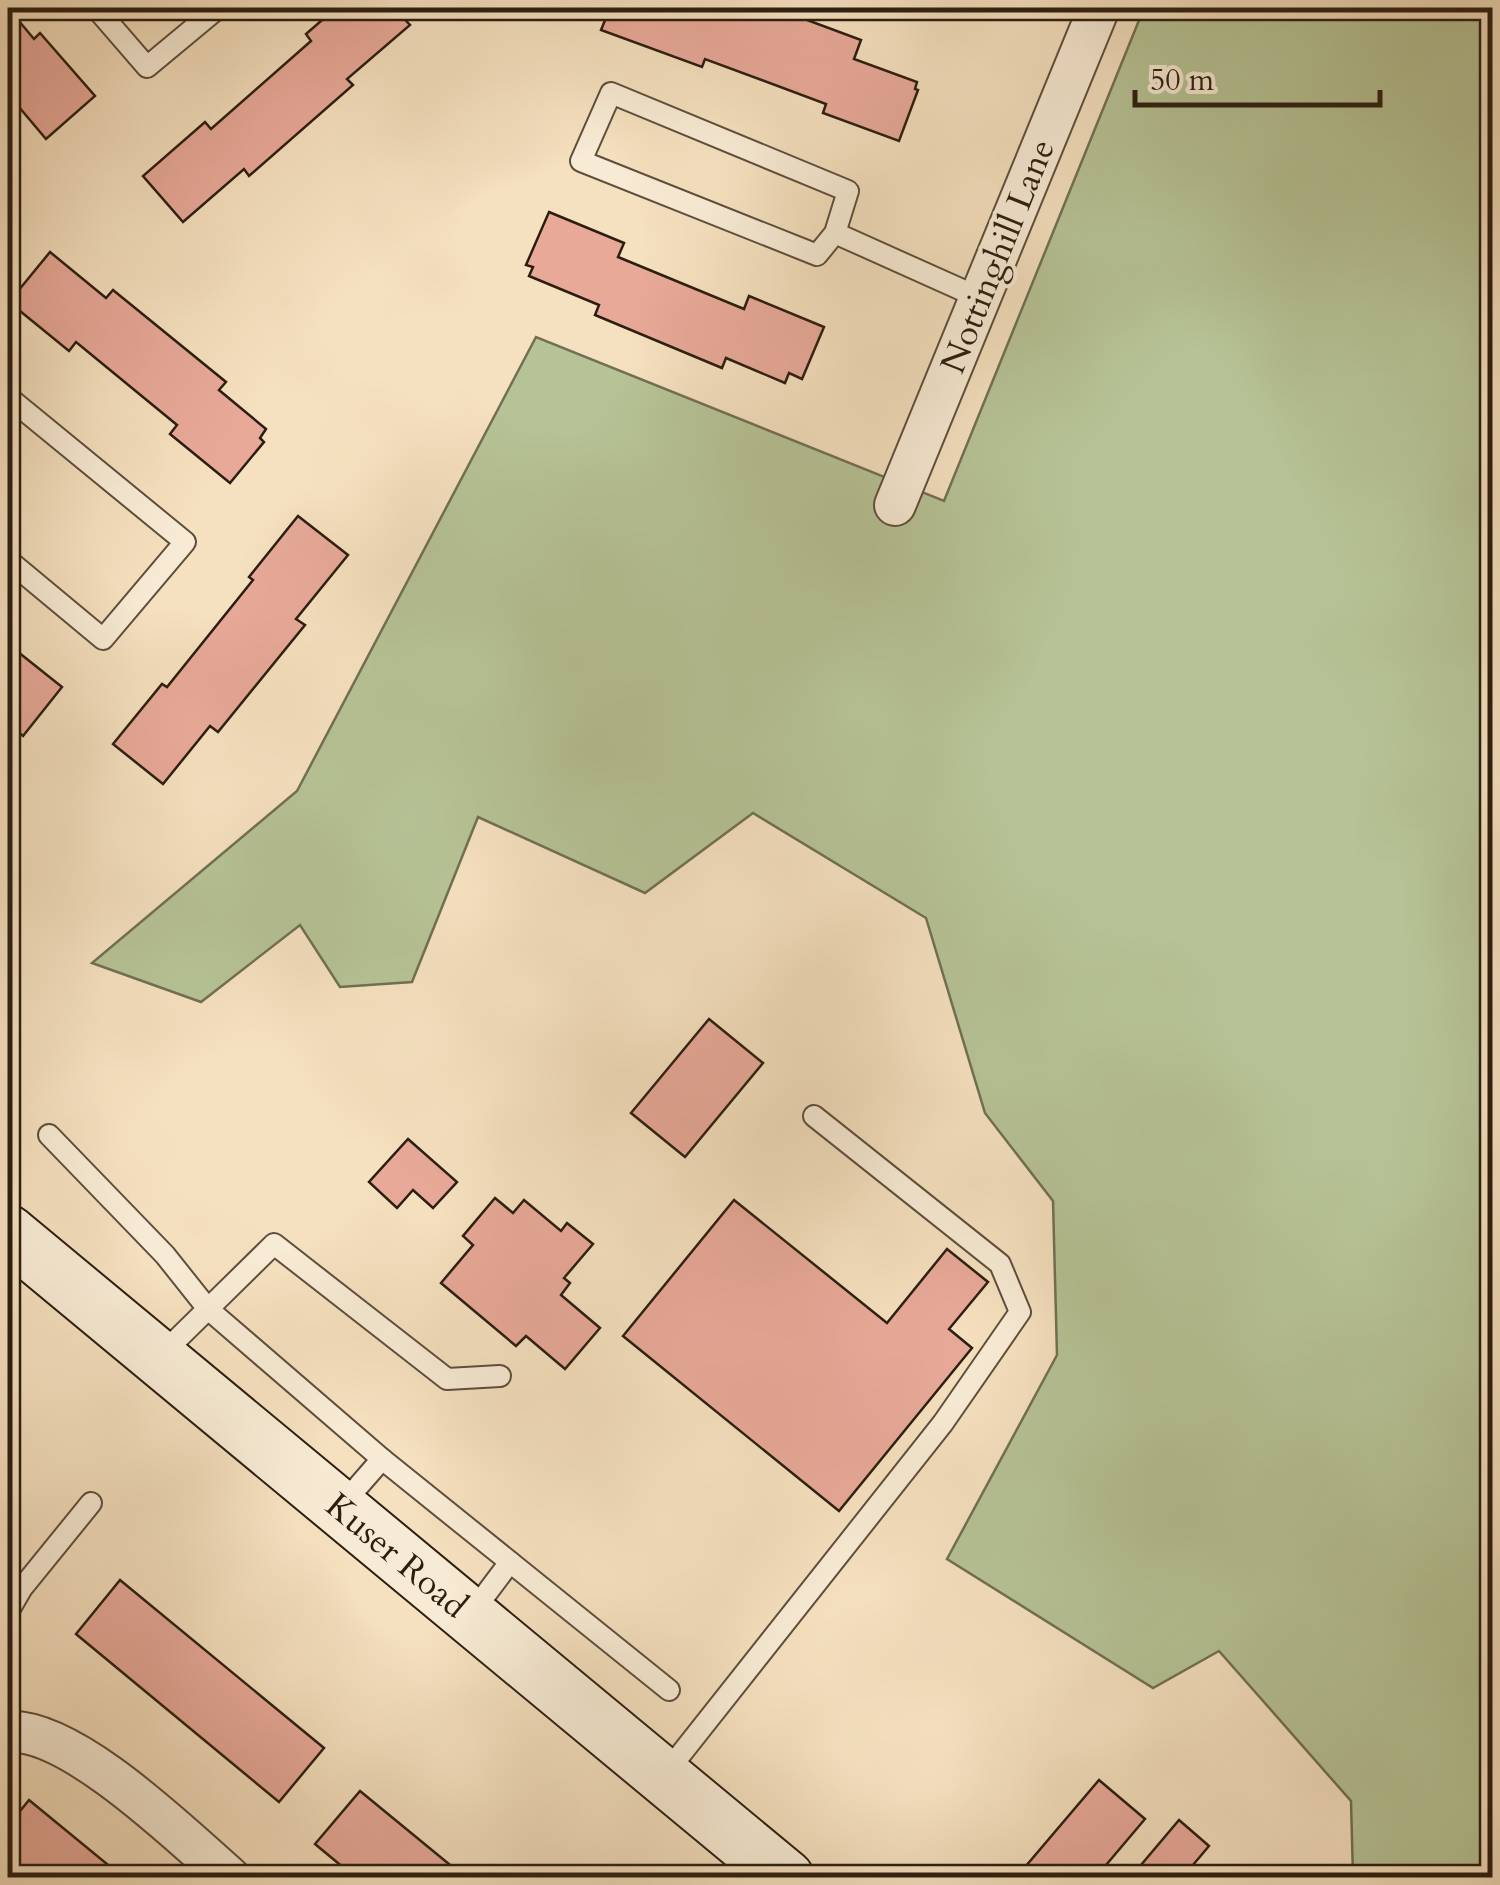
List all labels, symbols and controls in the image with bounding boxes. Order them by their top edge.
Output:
scale bar [1135,45,1380,107]
text: 50 m [1150,60,1215,101]
street label: Nottinghill Lane [929,132,1067,381]
street label: Kuser Road [315,1482,478,1630]

